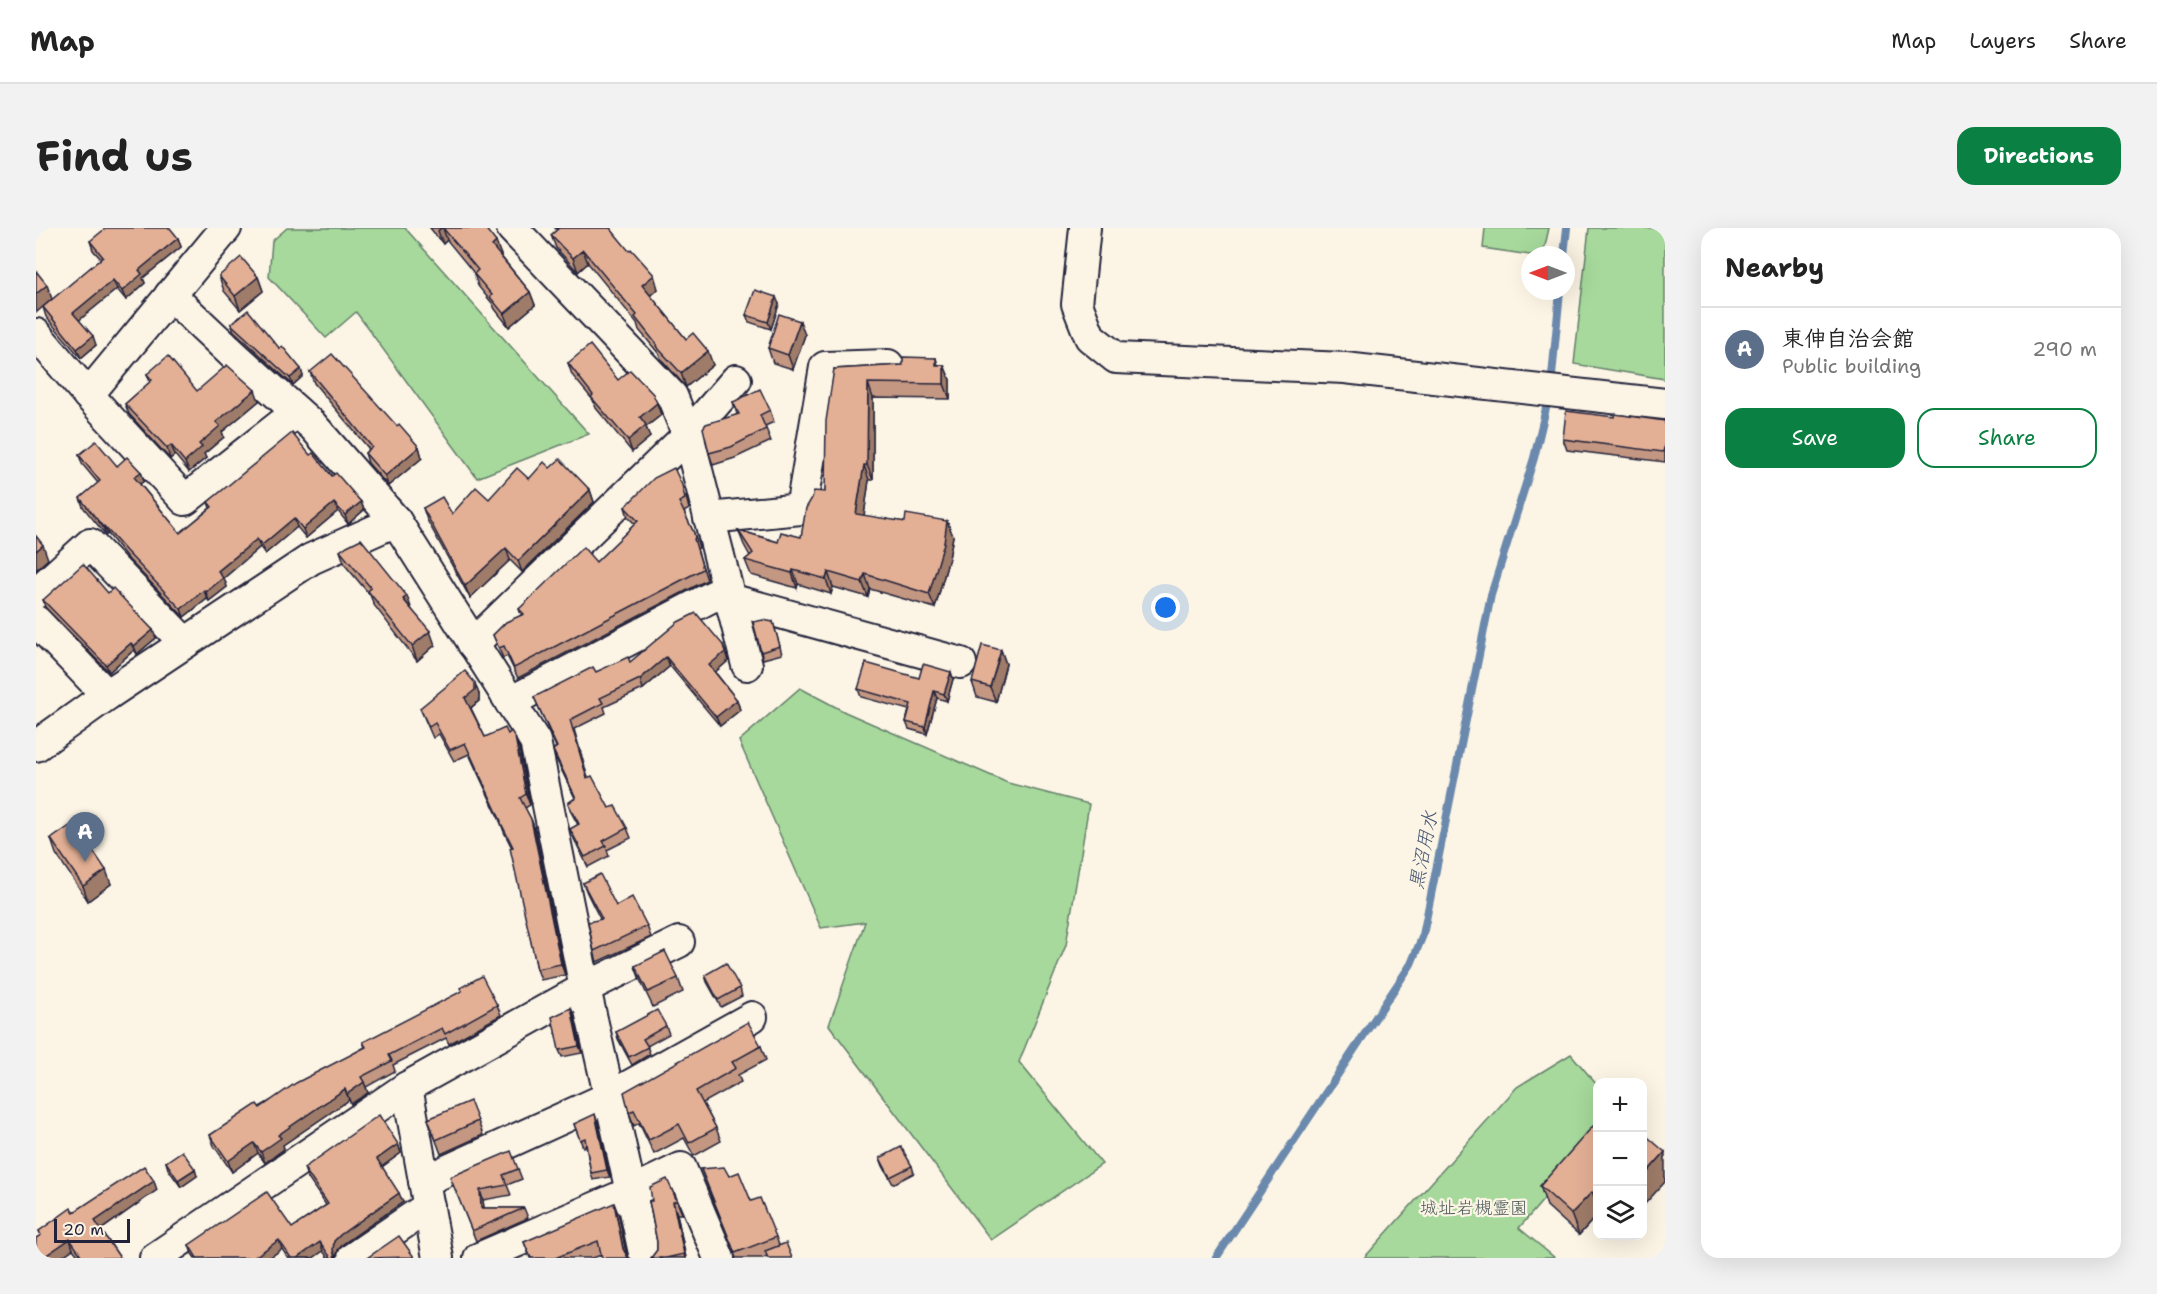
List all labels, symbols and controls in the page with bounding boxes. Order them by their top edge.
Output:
text: Map [30,22,95,60]
text: Map [1891,27,1936,55]
text: Layers [1969,27,2036,55]
text: Share [2069,27,2127,55]
button: Directions [1957,127,2121,185]
text: Find us [36,128,193,184]
north arrow [1521,246,1575,300]
text: Nearby [1725,250,1824,285]
text: 東伸自治会館 [1782,324,1914,353]
text: A [1737,336,1752,362]
text: 290 m [2032,336,2097,362]
text: Public building [1782,353,1921,379]
button: Save [1725,408,1905,468]
button: Share [1917,408,2097,468]
your location [1151,593,1180,622]
water label: 黒沼用水 [1403,808,1443,892]
pin: A [65,812,104,862]
map controls [1593,1078,1647,1240]
button: + [1593,1078,1647,1132]
button: − [1593,1132,1647,1186]
button: layers [1593,1186,1647,1240]
park label: 城址岩槻霊園 [1420,1196,1528,1220]
scale bar [54,1216,130,1244]
text: 20 m [63,1219,104,1240]

